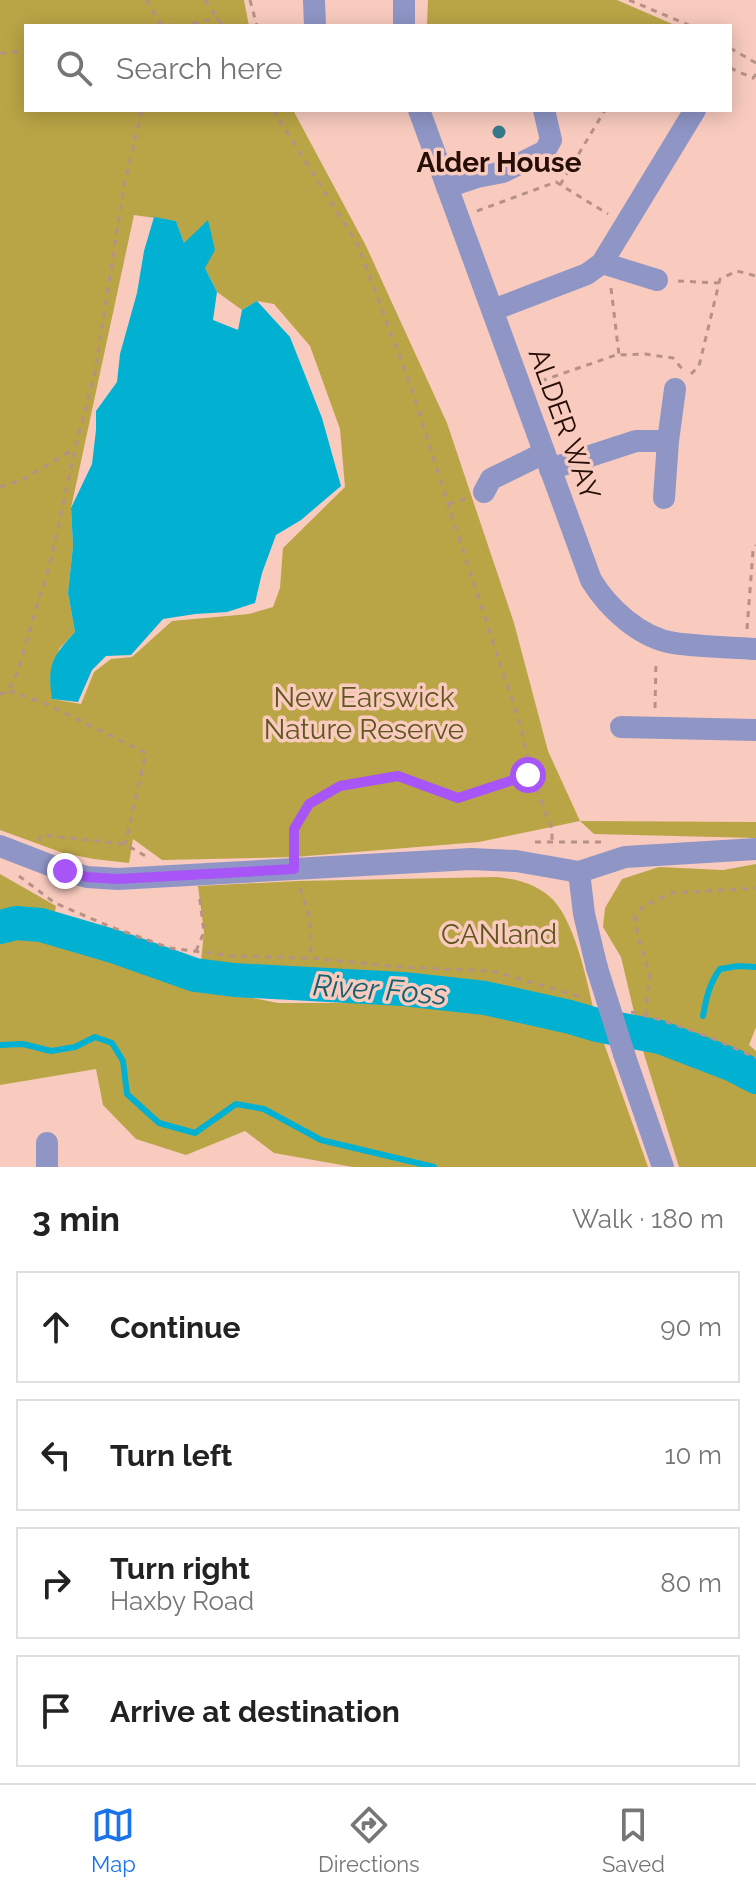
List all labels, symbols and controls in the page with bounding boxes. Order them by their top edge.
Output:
search box [24,24,732,112]
icon: search [52,46,96,90]
text: Search here [116,51,283,86]
marker: Alder House [490,123,508,141]
place label: Alder House [417,146,582,179]
street label: ALDER WAY [522,344,607,505]
park label: New Earswick Nature Reserve [264,681,464,746]
route start [510,757,546,793]
route end [47,853,83,889]
park label: CANland [441,918,557,951]
water label: River Foss [312,967,448,1012]
text: 3 min [32,1199,120,1239]
text: Walk · 180 m [572,1204,724,1234]
icon: ahead [34,1305,78,1349]
text: Continue [110,1310,241,1345]
text: 90 m [660,1312,722,1342]
icon: left [34,1433,78,1477]
text: Turn left [110,1438,232,1473]
text: 10 m [664,1440,722,1470]
text: Turn right [110,1551,250,1586]
icon: right [34,1561,78,1605]
text: 80 m [660,1568,722,1598]
text: Haxby Road [110,1586,254,1616]
icon: arrive [34,1689,78,1733]
text: Arrive at destination [110,1694,400,1729]
tab: Map [91,1803,136,1877]
tab: Directions [318,1803,420,1877]
tab: Saved [602,1803,665,1877]

